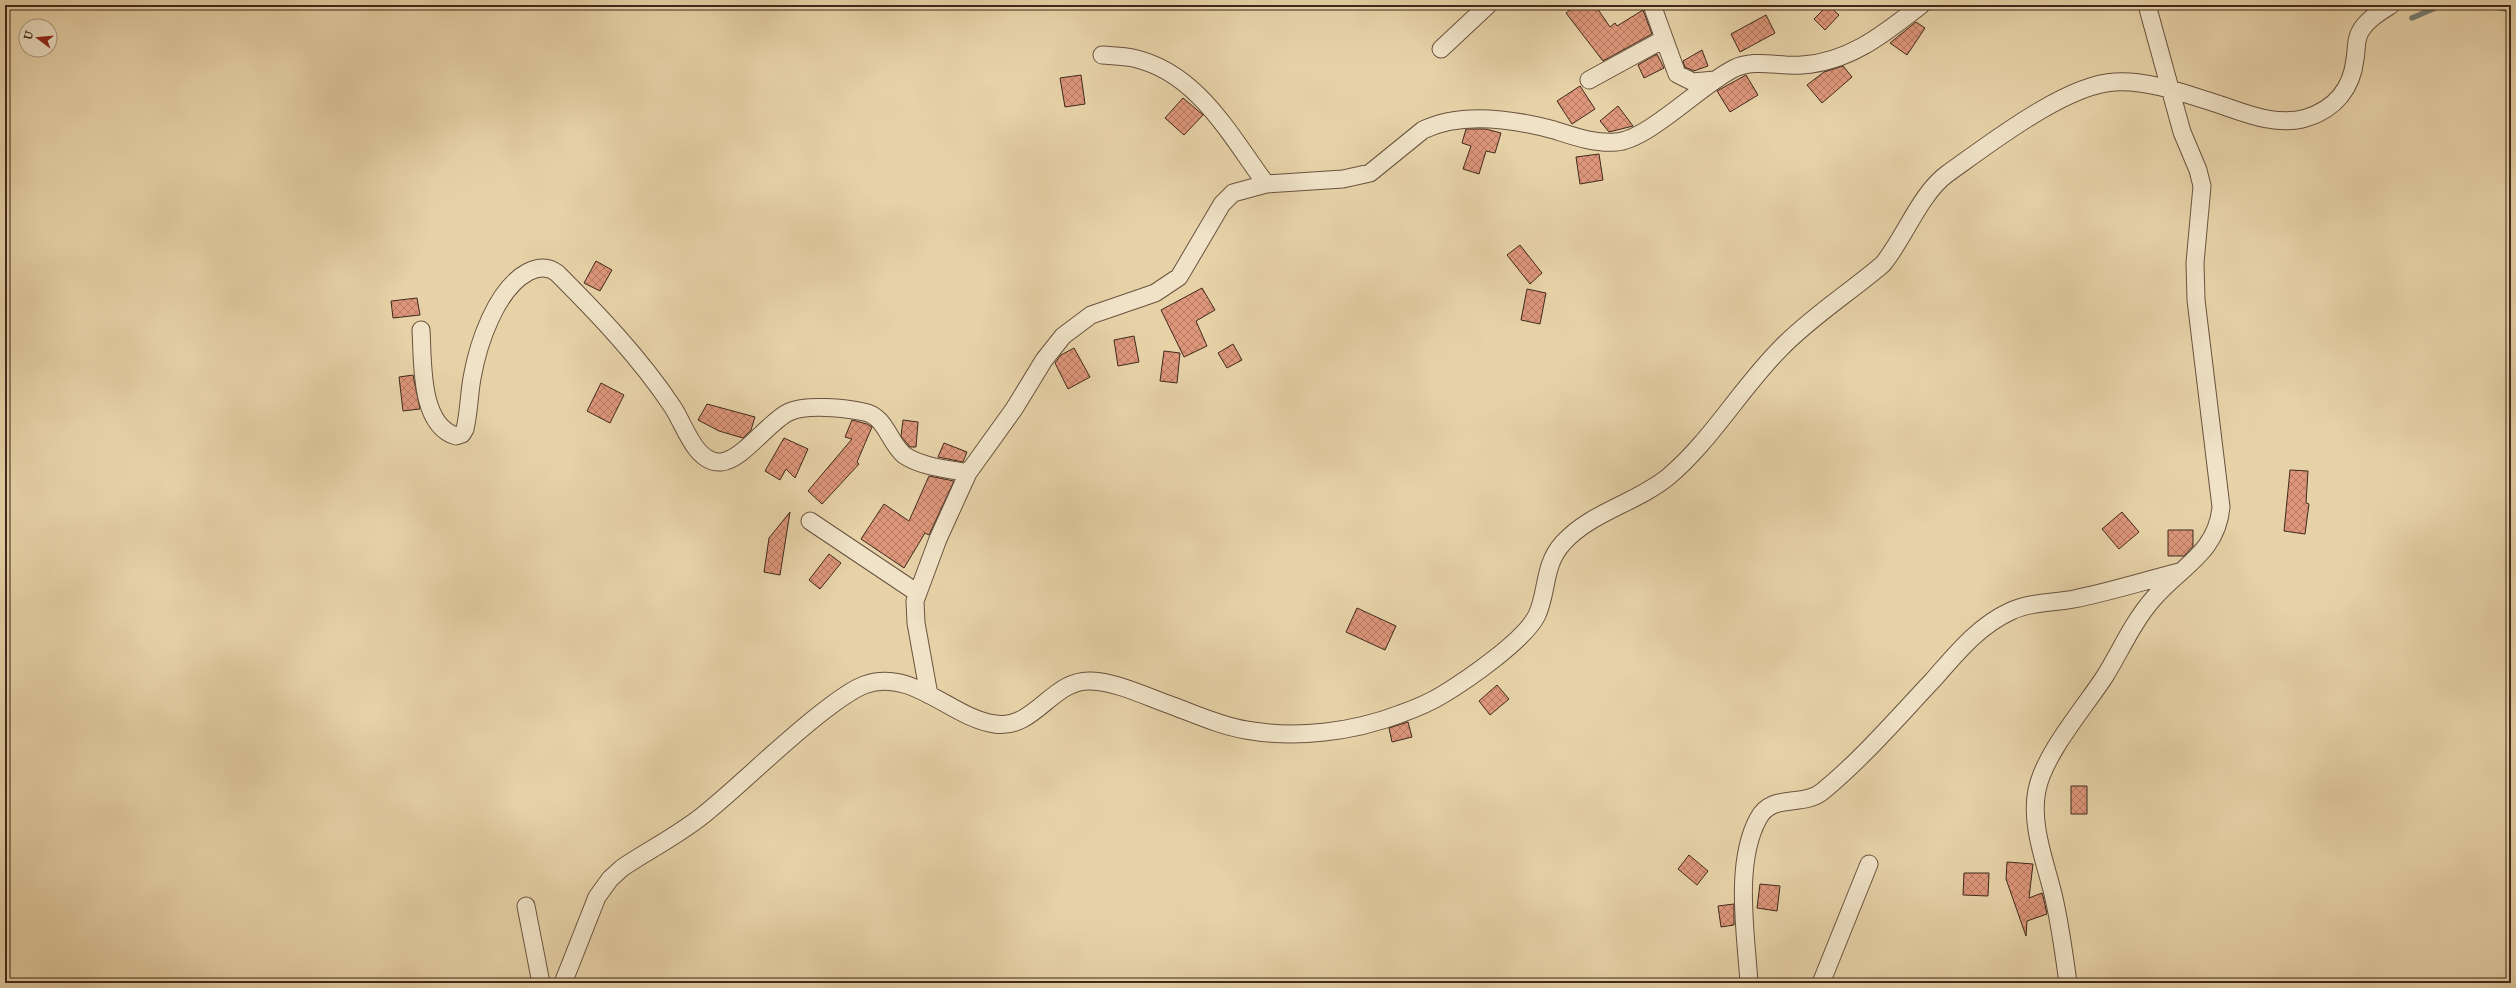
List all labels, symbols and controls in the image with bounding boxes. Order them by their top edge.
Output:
north arrow [18,18,58,58]
text: U [21,29,36,41]

